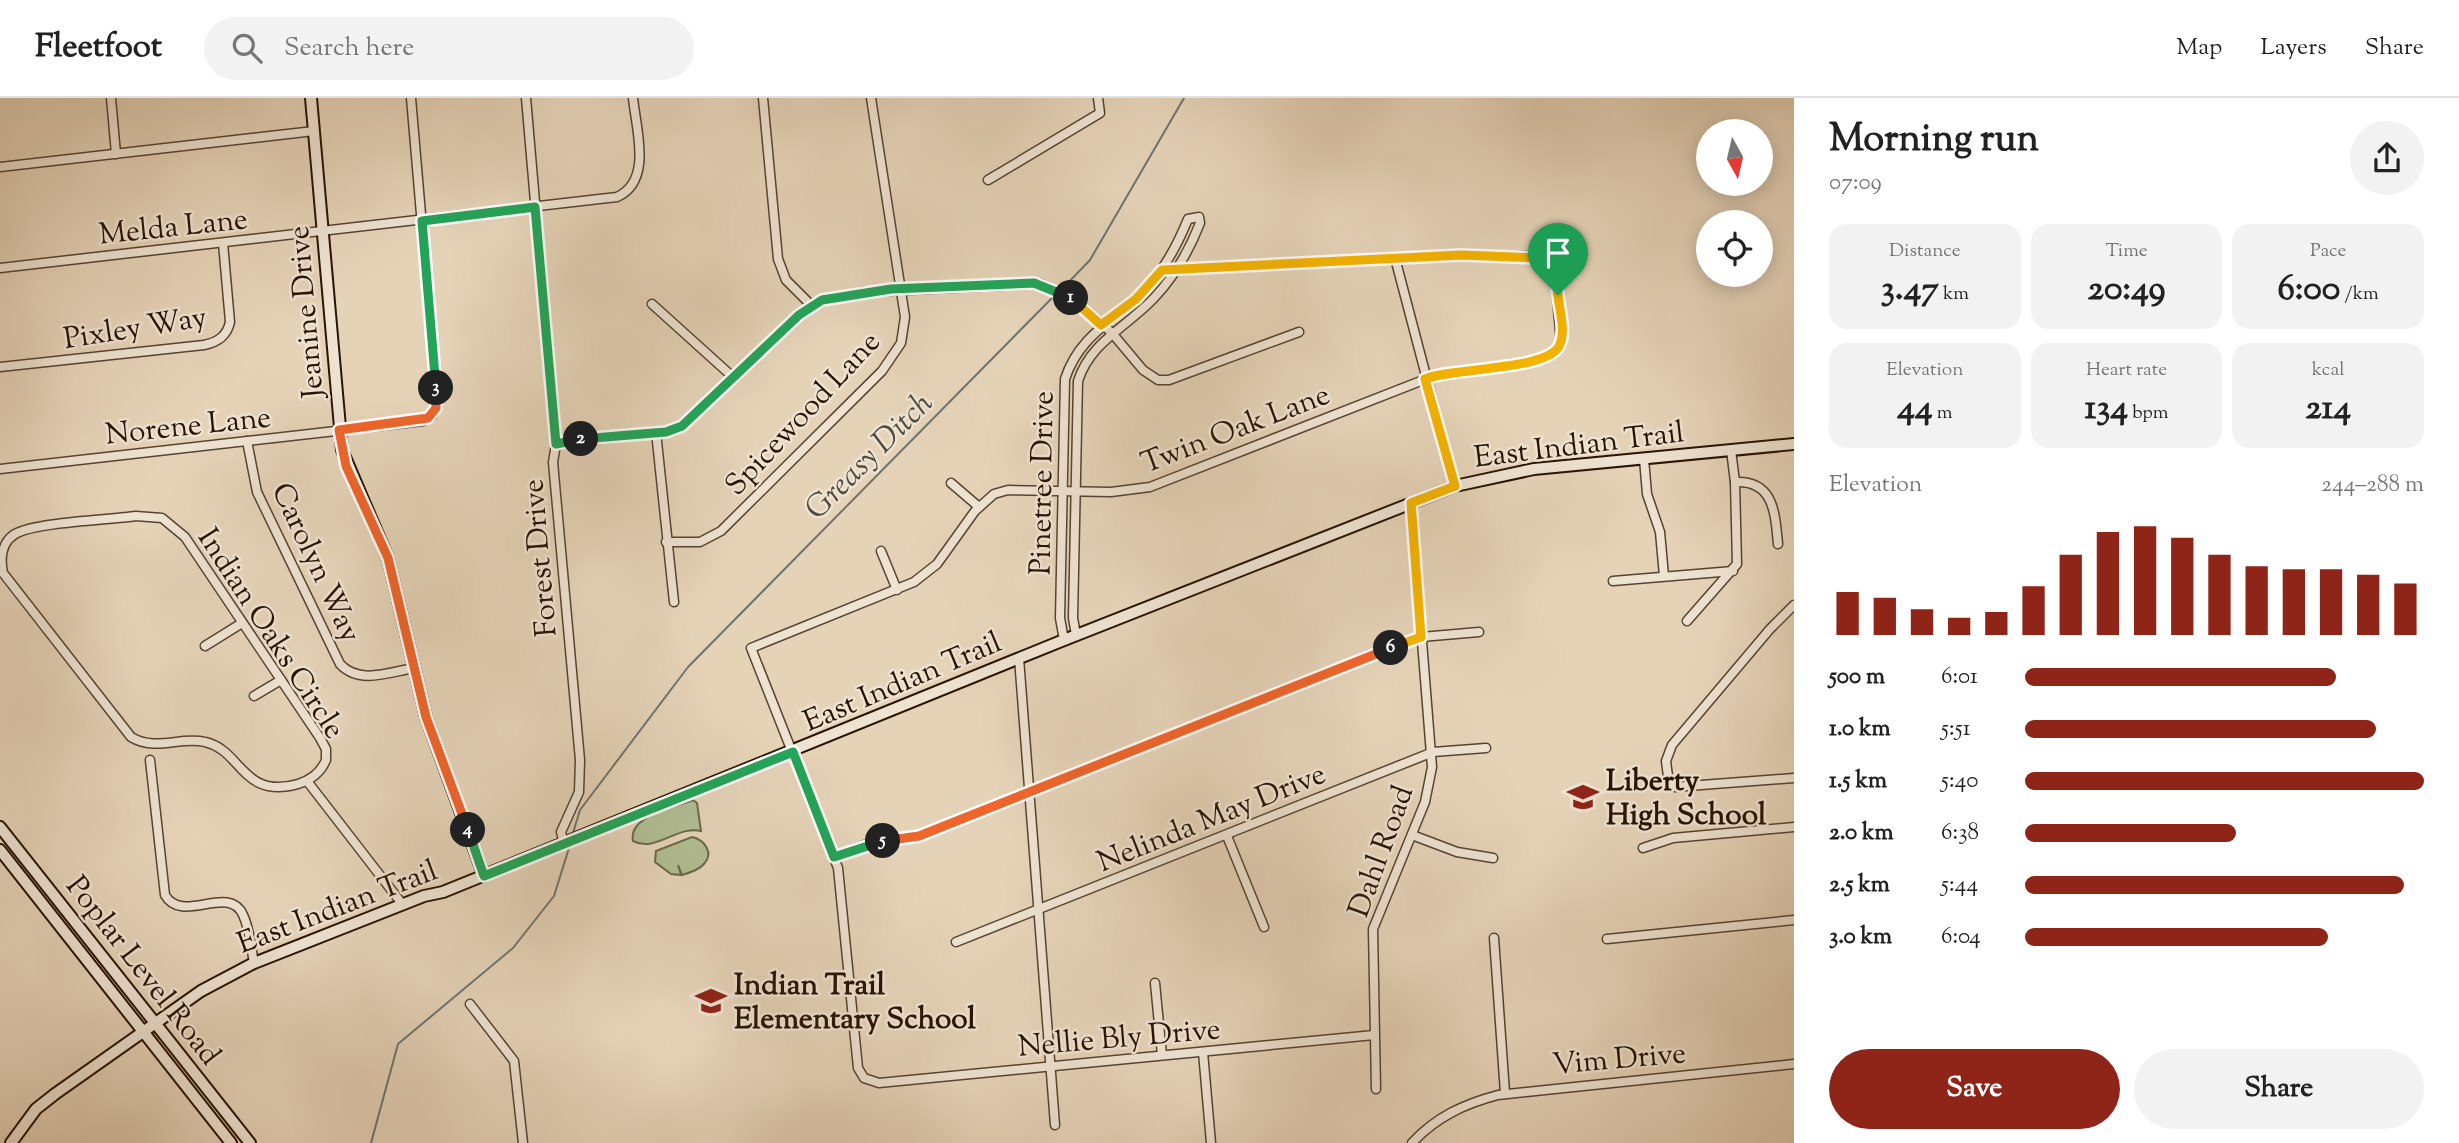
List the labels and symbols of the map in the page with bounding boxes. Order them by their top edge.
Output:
north arrow [1696,119,1773,196]
street label: Melda Lane [97,199,250,258]
pin [1528,223,1588,295]
street label: Jeanine Drive [279,224,337,402]
pin: 1 [1054,280,1088,316]
street label: Pixley Way [61,297,210,362]
street label: Spicewood Lane [716,323,892,507]
pin: 3 [418,370,453,406]
street label: Twin Oak Lane [1135,375,1337,486]
water label: Greasy Ditch [796,382,945,532]
street label: Pinetree Drive [1020,391,1067,576]
street label: Norene Lane [103,397,273,458]
street label: East Indian Trail [1472,412,1687,481]
pin: 2 [564,422,598,456]
street label: Carolyn Way [259,476,371,650]
street label: Forest Drive [513,477,570,639]
street label: Indian Oaks Circle [186,521,354,748]
street label: East Indian Trail [797,622,1009,744]
pin: 6 [1374,630,1408,666]
street label: Nelinda May Drive [1091,754,1333,885]
place label: Liberty High School [1606,761,1767,838]
street label: Dahl Road [1339,780,1426,924]
school or university icon: Liberty High School [1566,780,1600,814]
pin: 4 [450,812,486,848]
pin: 5 [866,824,900,858]
street label: East Indian Trail [231,850,444,966]
street label: Poplar Level Road [54,868,230,1075]
place label: Indian Trail Elementary School [734,965,977,1042]
school or university icon: Indian Trail Elementary School [694,984,728,1018]
street label: Nellie Bly Drive [1016,1009,1222,1070]
street label: Vim Drive [1550,1033,1688,1088]

